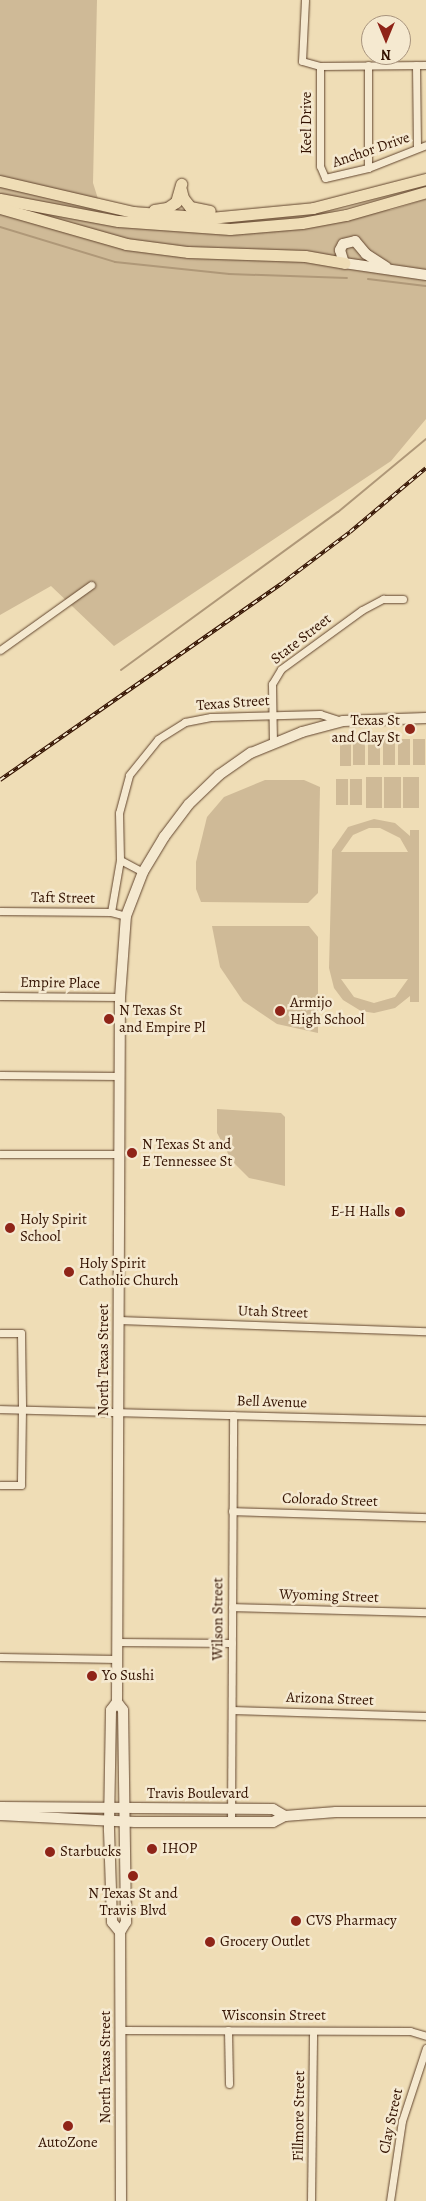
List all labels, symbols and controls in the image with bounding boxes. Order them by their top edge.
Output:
north arrow [361,15,411,65]
text: N [381,45,391,64]
street label: Keel Drive [298,92,316,154]
street label: Anchor Drive [330,128,412,172]
street label: State Street [267,610,335,668]
street label: Texas Street [196,691,270,715]
place label: Texas St and Clay St [331,711,400,746]
marker: Texas St and Clay St [404,723,416,735]
street label: Taft Street [31,888,95,908]
street label: Empire Place [20,973,100,993]
place label: Armijo High School [290,993,365,1028]
place label: N Texas St and Empire Pl [119,1001,205,1036]
marker: Armijo High School [274,1005,286,1017]
marker: N Texas St and Empire Pl [103,1013,115,1025]
place label: N Texas St and E Tennessee St [142,1135,232,1170]
marker: N Texas St and E Tennessee St [126,1147,138,1159]
place label: E-H Halls [331,1203,390,1221]
marker: E-H Halls [394,1206,406,1218]
place label: Holy Spirit School [20,1210,87,1245]
marker: Holy Spirit School [4,1222,16,1234]
place label: Holy Spirit Catholic Church [79,1254,179,1289]
marker: Holy Spirit Catholic Church [63,1266,75,1278]
street label: Utah Street [238,1302,308,1322]
street label: North Texas Street [95,1303,113,1417]
street label: Bell Avenue [236,1392,308,1412]
street label: Colorado Street [282,1489,378,1511]
street label: Wilson Street [209,1578,227,1660]
street label: Wyoming Street [279,1585,379,1607]
place label: Yo Sushi [102,1667,154,1685]
marker: Yo Sushi [86,1670,98,1682]
street label: Arizona Street [286,1688,374,1710]
street label: Travis Boulevard [147,1785,249,1803]
place label: IHOP [162,1840,197,1858]
place label: Starbucks [60,1843,121,1861]
marker: IHOP [146,1843,158,1855]
marker: Starbucks [44,1846,56,1858]
marker: N Texas St and Travis Blvd [127,1870,139,1882]
place label: N Texas St and Travis Blvd [88,1884,178,1919]
place label: CVS Pharmacy [306,1912,397,1930]
marker: CVS Pharmacy [290,1915,302,1927]
place label: Grocery Outlet [220,1933,310,1951]
marker: Grocery Outlet [204,1936,216,1948]
street label: Wisconsin Street [222,2007,326,2025]
street label: North Texas Street [97,2010,115,2124]
street label: Fillmore Street [289,2070,309,2162]
street label: Clay Street [375,2087,407,2155]
marker: AutoZone [62,2120,74,2132]
place label: AutoZone [38,2134,98,2152]

